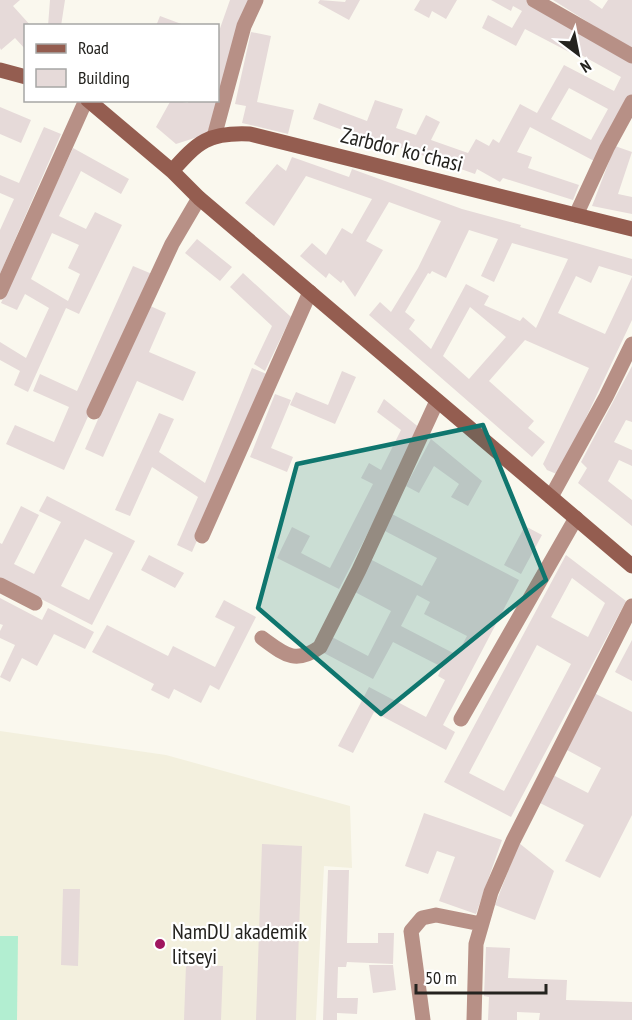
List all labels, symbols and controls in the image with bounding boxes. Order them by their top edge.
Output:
legend [24,24,219,102]
north arrow [548,24,608,84]
text: Road [78,36,109,59]
text: N [577,56,595,77]
text: Building [78,66,130,89]
street label: Zarbdor koʻchasi [338,120,466,178]
place label: NamDU akademik litseyi [172,917,307,970]
marker: NamDU akademik litseyi [153,937,167,951]
scale bar [416,957,546,995]
text: 50 m [425,966,457,989]

